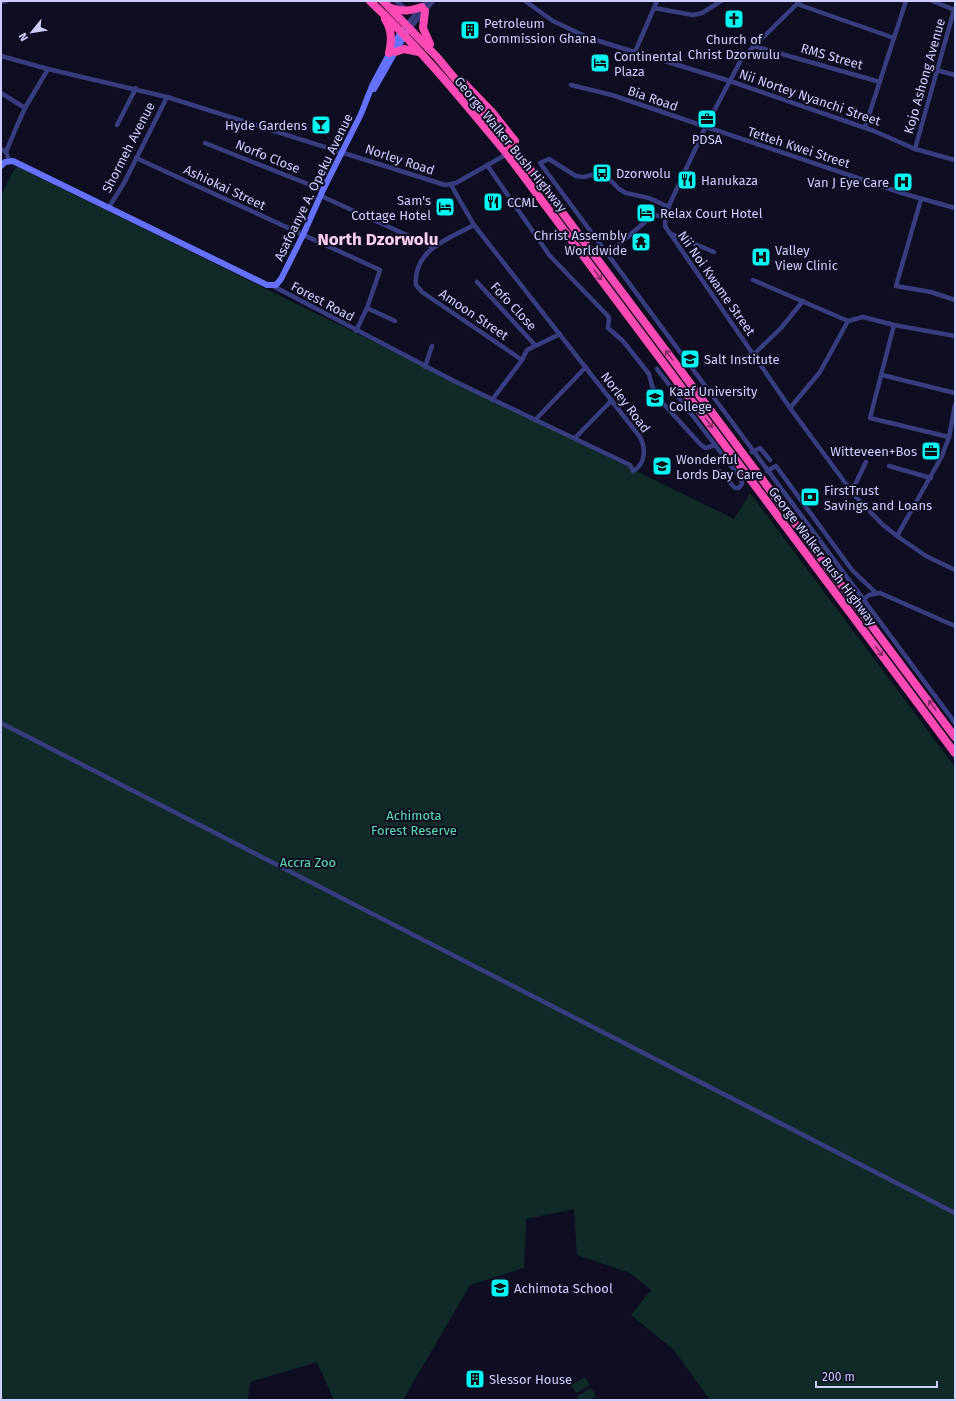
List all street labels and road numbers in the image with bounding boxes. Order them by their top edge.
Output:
street label: Kojo Ashong Avenue [901,17,948,136]
street label: RMS Street [799,41,865,73]
street label: Nii Nortey Nyanchi Street [737,66,883,129]
street label: George Walker Bush Highway [451,74,570,216]
street label: Bia Road [626,83,680,114]
street label: Shormeh Avenue [99,99,158,195]
street label: Asafoanye A. Opeku Avenue [271,111,356,263]
street label: Tetteh Kwei Street [746,124,852,171]
street label: Norfo Close [233,137,302,176]
street label: Norley Road [363,141,436,178]
street label: Ashiokai Street [182,162,268,213]
street label: Nii Noi Kwame Street [675,228,758,339]
street label: Forest Road [289,279,357,324]
street label: Fofo Close [488,279,540,334]
street label: Amoon Street [436,286,511,343]
street label: Norley Road [598,369,653,436]
street label: George Walker Bush Highway [765,484,880,629]

